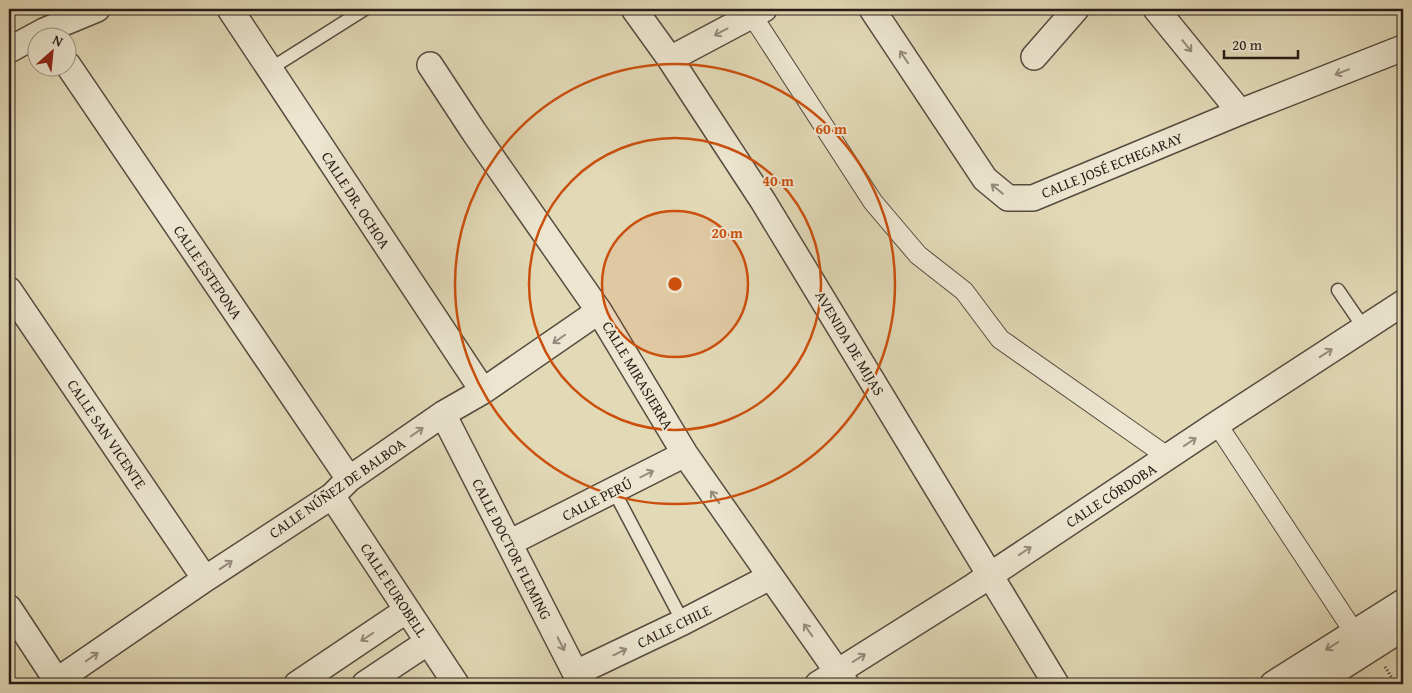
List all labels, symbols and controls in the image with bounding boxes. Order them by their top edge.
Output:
north arrow [28,28,78,78]
one-way arrow [714,28,729,37]
scale bar [1224,28,1298,60]
text: N [49,29,67,52]
text: 20 m [1232,34,1263,55]
one-way arrow [1181,40,1192,53]
one-way arrow [899,50,909,64]
one-way arrow [1334,68,1350,77]
text: 60 m [815,118,847,139]
street label: CALLE JOSÉ ECHEGARAY [1038,127,1186,203]
street label: CALLE DR. OCHOA [317,147,395,253]
text: 40 m [762,170,794,191]
one-way arrow [991,184,1004,195]
street label: CALLE ESTEPONA [169,221,247,323]
text: 20 m [711,222,743,243]
centre of rings [666,275,684,293]
street label: AVENIDA DE MIJAS [810,287,890,399]
street label: CALLE MIRASIERRA [597,317,679,433]
one-way arrow [552,334,566,344]
one-way arrow [1319,348,1333,359]
street label: CALLE SAN VICENTE [63,375,152,493]
one-way arrow [410,427,424,437]
street label: CALLE NÚÑEZ DE BALBOA [265,433,409,543]
one-way arrow [1183,437,1197,448]
street label: CALLE CÓRDOBA [1062,458,1160,532]
one-way arrow [639,469,654,478]
street label: CALLE PERÚ [558,472,636,526]
street label: CALLE DOCTOR FLEMING [467,475,557,623]
one-way arrow [710,490,720,504]
street label: CALLE EUROBELL [356,539,433,642]
one-way arrow [1018,546,1032,556]
one-way arrow [219,559,233,569]
street label: CALLE CHILE [633,599,715,653]
one-way arrow [803,623,813,637]
one-way arrow [360,632,374,642]
one-way arrow [556,637,566,652]
one-way arrow [1325,641,1339,652]
one-way arrow [612,647,627,656]
one-way arrow [85,651,99,662]
one-way arrow [852,653,866,663]

